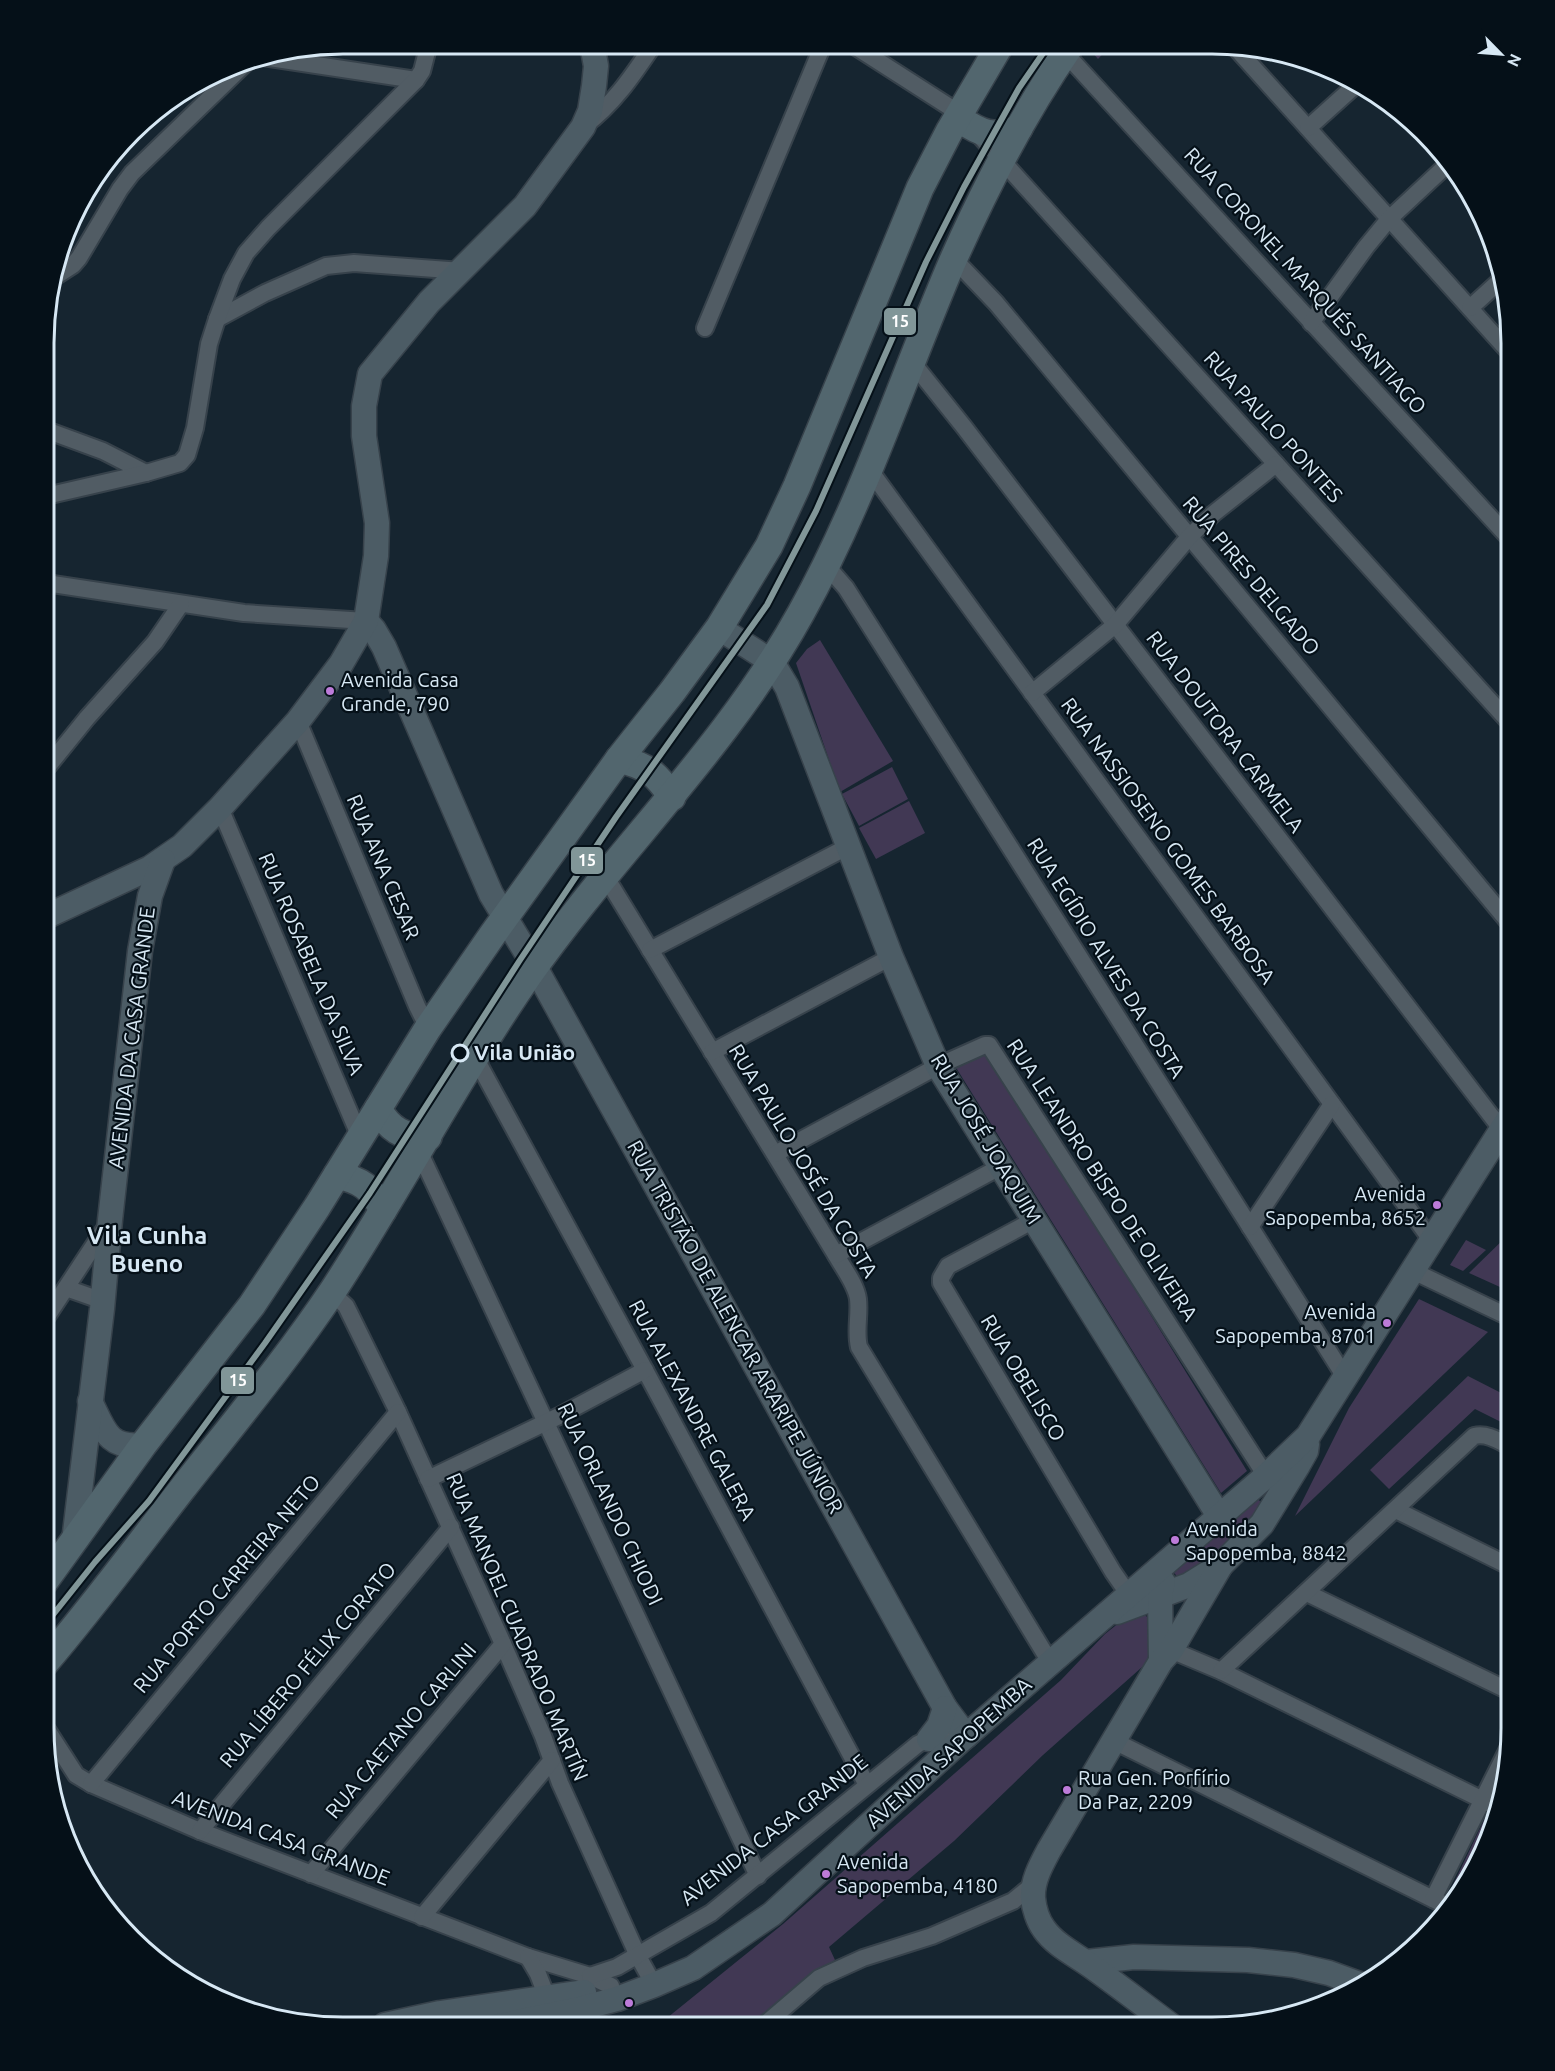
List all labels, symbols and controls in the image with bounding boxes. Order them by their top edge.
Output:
north arrow [1471,24,1531,84]
text: N [1504,51,1525,70]
street label: RUA CORONEL MARQUÉS SANTIAGO [1180,142,1432,418]
line badge: 15 [883,307,917,336]
text: 15 [891,312,909,330]
street label: RUA PAULO PONTES [1200,346,1348,507]
street label: RUA PIRES DELGADO [1178,491,1325,660]
street label: RUA DOUTORA CARMELA [1142,626,1310,837]
place label: Avenida Casa Grande, 790 [341,668,459,715]
marker: Avenida Casa Grande, 790 [324,685,336,697]
street label: RUA NASSIOSENO GOMES BARBOSA [1057,693,1281,988]
street label: RUA ANA CESAR [343,790,425,943]
street label: RUA EGÍDIO ALVES DA COSTA [1023,833,1191,1082]
line badge: 15 [570,846,604,875]
street label: RUA ROSABELA DA SILVA [254,849,370,1079]
text: 15 [578,851,596,869]
street label: AVENIDA DA CASA GRANDE [103,905,159,1170]
street label: RUA LEANDRO BISPO DE OLIVEIRA [1003,1034,1203,1325]
street label: RUA PAULO JOSÉ DA COSTA [725,1039,883,1282]
place label: Vila União [474,1040,575,1064]
marker: Vila União [451,1044,469,1062]
street label: RUA JOSÉ JOAQUIM [927,1049,1047,1228]
street label: RUA TRISTÃO DE ALENCAR ARARIPE JÚNIOR [623,1136,849,1517]
place label: Avenida Sapopemba, 8652 [1265,1182,1426,1229]
marker: Avenida Sapopemba, 8652 [1431,1199,1443,1211]
district label: Vila Cunha Bueno [87,1222,207,1277]
street label: RUA ALEXANDRE GALERA [625,1295,761,1524]
place label: Avenida Sapopemba, 8701 [1215,1300,1376,1347]
street label: RUA OBELISCO [977,1310,1071,1445]
marker: Avenida Sapopemba, 8701 [1381,1317,1393,1329]
line badge: 15 [220,1366,255,1395]
text: 15 [229,1371,247,1389]
street label: RUA ORLANDO CHIODI [553,1399,668,1609]
street label: RUA PORTO CARREIRA NETO [128,1469,324,1697]
street label: RUA MANOEL CUADRADO MARTÍN [442,1469,594,1784]
place label: Avenida Sapopemba, 8842 [1186,1517,1347,1564]
marker: Avenida Sapopemba, 8842 [1169,1534,1181,1546]
street label: RUA LÍBERO FÉLIX CORATO [214,1557,400,1772]
street label: RUA CAETANO CARLINI [320,1638,481,1823]
street label: AVENIDA SAPOPEMBA [861,1671,1036,1833]
street label: AVENIDA CASA GRANDE [675,1749,872,1910]
place label: Rua Gen. Porfírio Da Paz, 2209 [1078,1766,1230,1813]
marker: Rua Gen. Porfírio Da Paz, 2209 [1061,1784,1073,1796]
street label: AVENIDA CASA GRANDE [169,1785,393,1890]
place label: Avenida Sapopemba, 4180 [837,1850,998,1897]
marker: Avenida Sapopemba, 4180 [820,1868,832,1880]
unlabelled marker [623,1997,635,2009]

